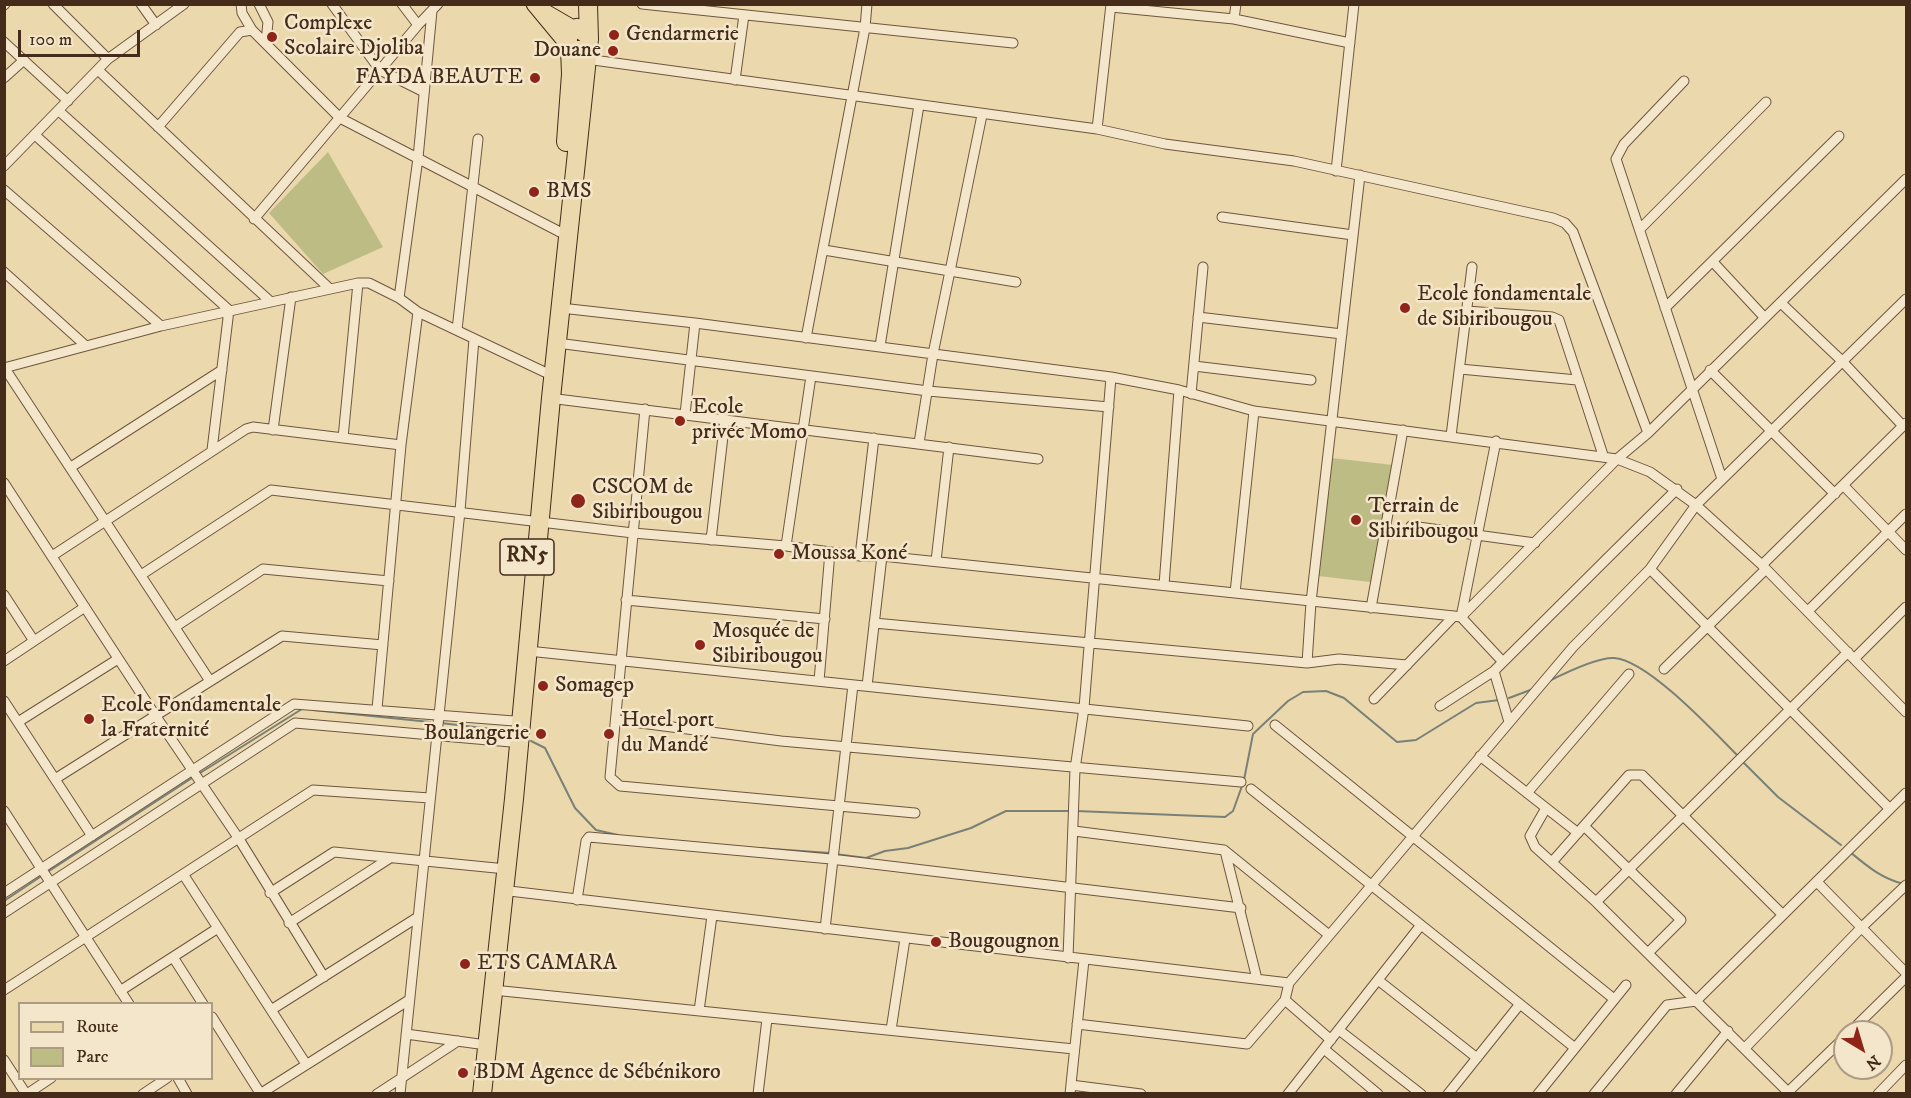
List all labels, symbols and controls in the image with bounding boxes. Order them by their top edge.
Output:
place label: Complexe Scolaire Djoliba [284,11,423,62]
scale bar [21,18,142,56]
place label: Gendarmerie [626,22,739,48]
marker: Gendarmerie [607,28,621,42]
text: 100 m [29,29,72,51]
marker: Complexe Scolaire Djoliba [265,30,279,44]
place label: Douane [533,38,601,64]
marker: Douane [606,44,620,58]
place label: FAYDA BEAUTE [355,65,523,91]
marker: FAYDA BEAUTE [528,71,542,85]
place label: BMS [546,179,592,205]
marker: BMS [527,185,541,199]
place label: Ecole fondamentale de Sibiribougou [1417,282,1591,334]
marker: Ecole fondamentale de Sibiribougou [1398,301,1412,315]
place label: Ecole privée Momo [692,395,807,446]
marker: Ecole privée Momo [673,414,687,428]
place label: CSCOM de Sibiribougou [592,475,703,526]
marker: CSCOM de Sibiribougou [569,492,587,510]
place label: Terrain de Sibiribougou [1368,494,1479,546]
marker: Terrain de Sibiribougou [1349,513,1363,527]
road number: RN5 [500,539,554,575]
place label: Moussa Koné [791,541,907,567]
marker: Moussa Koné [772,547,786,561]
place label: Mosquée de Sibiribougou [712,619,823,670]
marker: Mosquée de Sibiribougou [693,638,707,652]
place label: Somagep [555,673,634,699]
marker: Somagep [536,679,550,693]
place label: Ecole Fondamentale la Fraternité [101,693,281,744]
place label: Hotel port du Mandé [621,708,714,760]
marker: Ecole Fondamentale la Fraternité [82,712,96,726]
place label: Boulangerie [424,721,529,747]
marker: Boulangerie [534,727,548,741]
marker: Hotel port du Mandé [602,727,616,741]
place label: Bougougnon [948,929,1060,955]
marker: Bougougnon [929,935,943,949]
place label: ETS CAMARA [477,951,617,977]
marker: ETS CAMARA [458,957,472,971]
legend [18,1002,213,1080]
text: Route [76,1016,119,1038]
north arrow [1833,1020,1893,1080]
text: Parc [76,1046,108,1068]
text: N [1862,1051,1884,1075]
place label: BDM Agence de Sébénikoro [475,1060,721,1086]
marker: BDM Agence de Sébénikoro [456,1066,470,1080]

